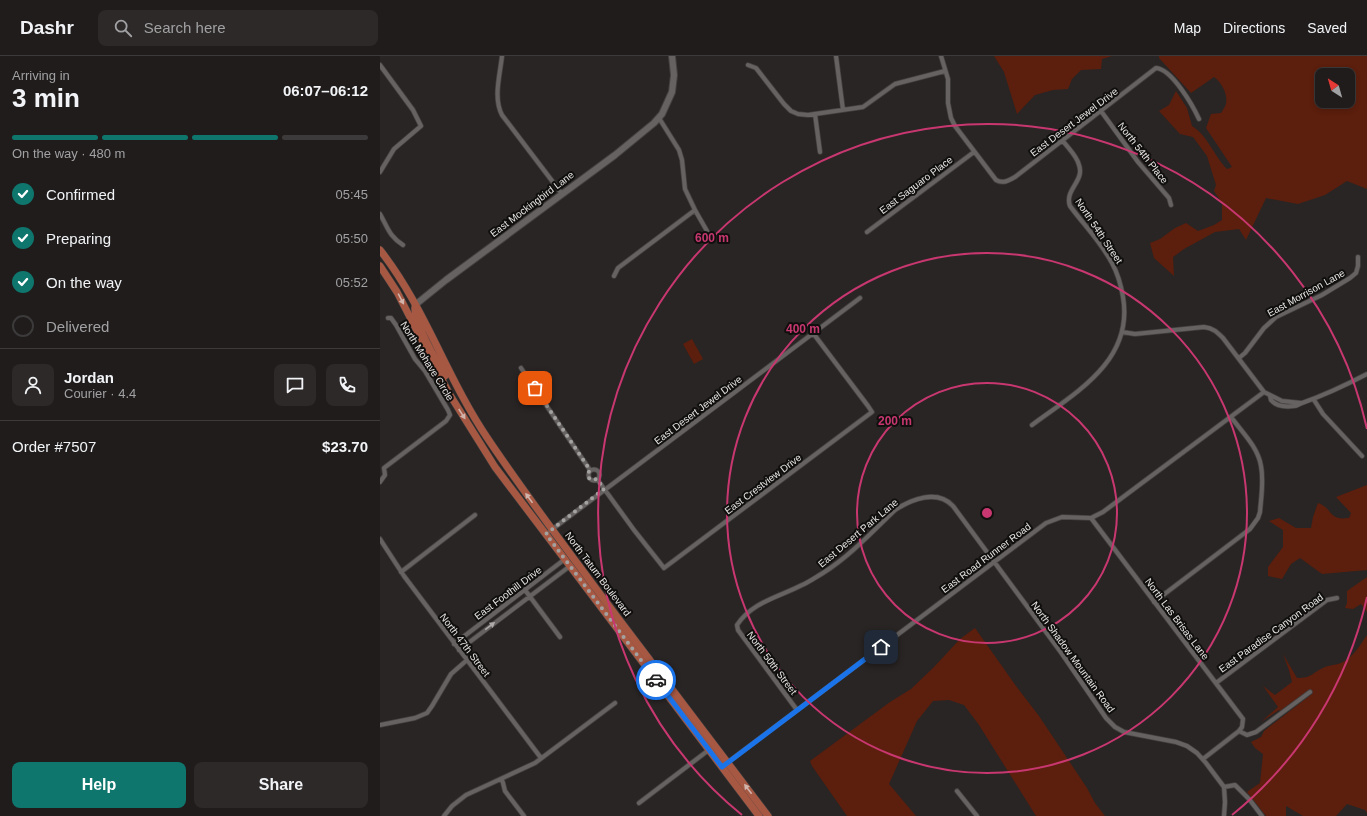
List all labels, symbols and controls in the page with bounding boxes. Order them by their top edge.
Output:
search box [98,10,378,46]
text: Dashr [20,17,74,38]
icon: search [112,17,134,39]
text: Search here [144,19,226,36]
text: Map [1174,20,1201,36]
text: Directions [1223,20,1285,36]
text: Saved [1307,20,1347,36]
text: Arriving in [12,68,70,83]
north arrow [1315,68,1355,108]
map controls [1315,68,1355,108]
text: 06:07–06:12 [283,82,368,99]
text: 3 min [12,83,80,113]
street label: East Desert Jewel Drive [1028,85,1120,159]
street label: North 54th Place [1116,120,1171,186]
text: On the way · 480 m [12,146,125,161]
street label: East Saguaro Place [877,154,955,216]
street label: East Mockingbird Lane [488,169,576,239]
icon: check [12,183,34,205]
text: Confirmed [46,186,115,203]
text: 05:45 [335,187,368,202]
street label: North 54th Street [1073,196,1125,266]
icon: check [12,227,34,249]
text: Preparing [46,230,111,247]
text: 05:50 [335,231,368,246]
text: 600 m [695,231,729,245]
street label: East Morrison Lane [1265,267,1347,319]
icon: check [12,271,34,293]
text: On the way [46,274,122,291]
text: 05:52 [335,275,368,290]
one-way arrow [397,294,404,305]
text: Delivered [46,318,109,335]
street label: North Mohave Circle [398,319,456,403]
text: 400 m [786,322,820,336]
button: person [12,364,54,406]
button: chat [274,364,316,406]
button: phone [326,364,368,406]
text: Jordan [64,369,114,386]
pin [518,371,552,405]
street label: East Desert Jewel Drive [652,373,744,447]
icon: bag [524,377,546,399]
text: Courier · 4.4 [64,386,136,401]
one-way arrow [458,408,465,420]
text: 200 m [878,414,912,428]
text: Order #7507 [12,438,96,455]
text: $23.70 [322,438,368,455]
street label: East Crestview Drive [723,451,804,516]
one-way arrow [525,492,533,503]
street label: East Desert Park Lane [816,496,900,570]
centre of rings [980,506,994,520]
street label: East Road Runner Road [939,521,1033,595]
street label: North Tatum Boulevard [563,530,633,618]
street label: East Foothill Drive [472,564,544,622]
street label: North Las Brisas Lane [1143,576,1211,662]
street label: East Paradise Canyon Road [1217,591,1325,675]
street label: North Shadow Mountain Road [1029,600,1117,714]
street label: North 47th Street [438,611,492,679]
one-way arrow [484,622,495,630]
street label: North 50th Street [745,629,799,697]
pin [864,630,898,664]
icon: home [870,636,892,658]
courier [636,660,676,700]
icon: car [645,669,667,691]
button: Help [12,762,186,808]
button: Share [194,762,368,808]
one-way arrow [743,784,752,795]

